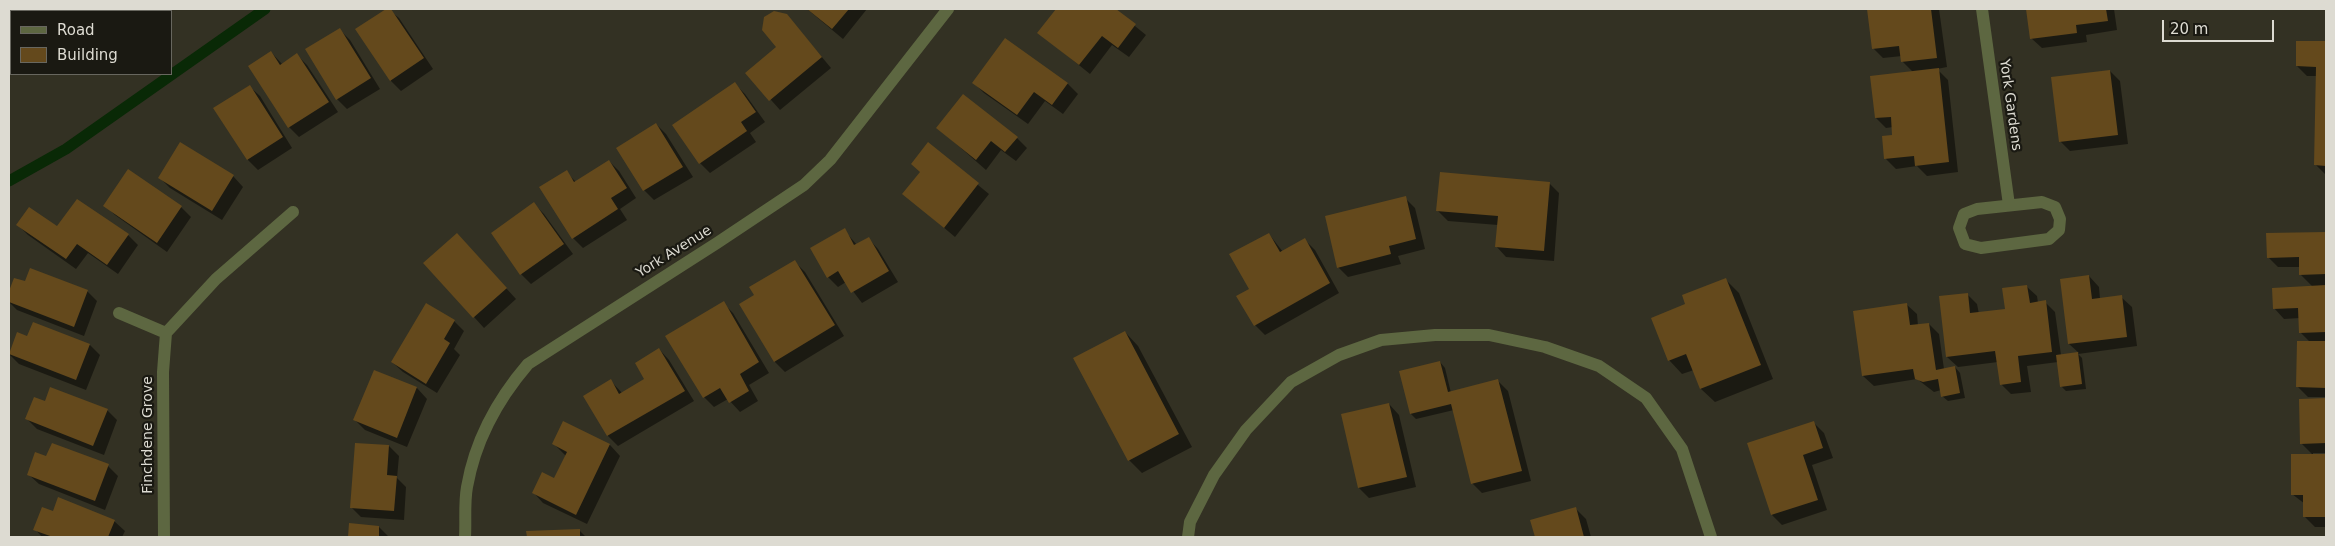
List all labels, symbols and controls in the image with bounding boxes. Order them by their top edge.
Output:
legend [10,10,172,75]
scale bar [2165,10,2278,42]
text: 20 m [2170,20,2208,38]
text: Road [57,21,95,39]
text: Building [57,46,118,64]
street label: York Gardens [1995,58,2025,152]
street label: York Avenue [633,222,715,282]
street label: Finchdene Grove [140,376,156,494]

